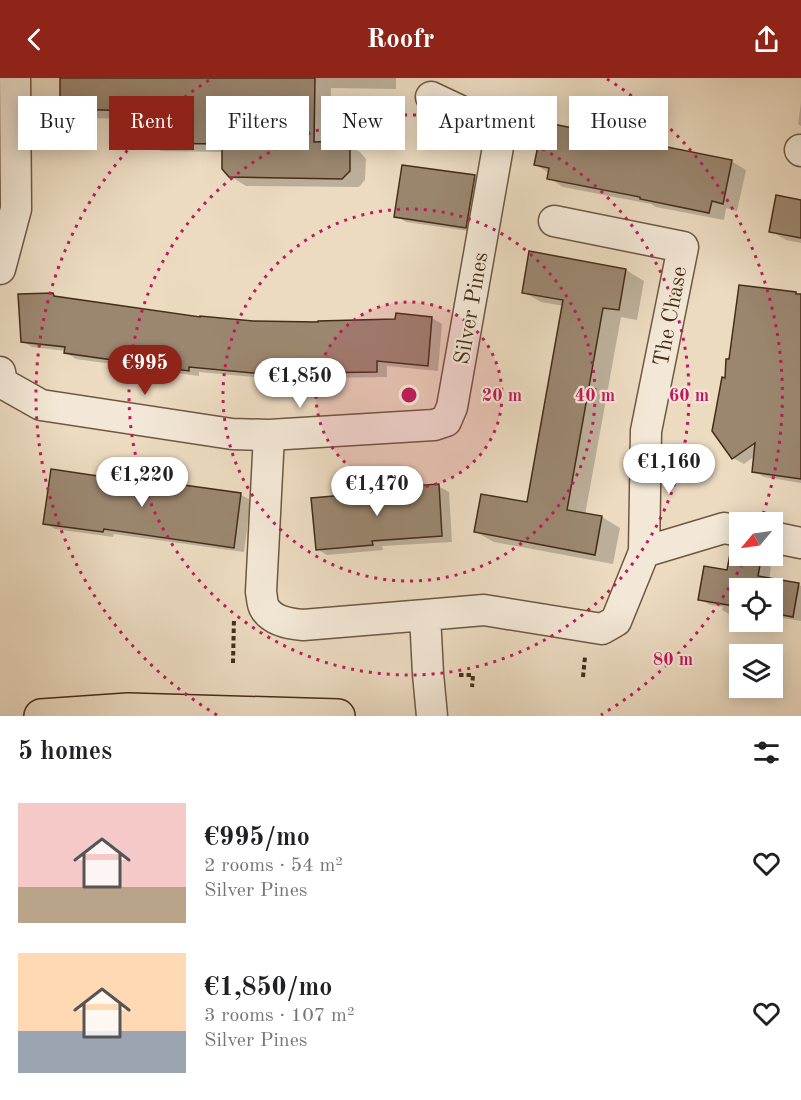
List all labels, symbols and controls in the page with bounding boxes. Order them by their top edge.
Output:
icon: back [18,23,51,56]
icon: share [750,23,783,56]
text: Roofr [366,26,435,53]
chip: Buy [18,96,97,150]
chip: Rent [109,96,194,150]
chip: Filters [206,96,309,150]
chip: New [321,96,405,150]
chip: Apartment [417,96,557,150]
chip: House [569,96,668,150]
street label: Silver Pines [451,250,493,366]
street label: The Chase [651,265,691,368]
pin: €995 [109,345,181,396]
text: €995 [122,354,168,374]
pin: €1,850 [251,358,349,409]
text: €1,850 [268,367,332,387]
centre of rings [399,385,419,405]
text: 20 m [482,387,522,405]
text: 40 m [575,387,615,405]
text: 60 m [669,387,709,405]
pin: €1,160 [620,444,718,495]
text: €1,160 [637,453,701,473]
pin: €1,220 [93,457,191,508]
text: €1,220 [110,466,174,486]
pin: €1,470 [328,466,426,517]
text: €1,470 [345,475,409,495]
north arrow [729,512,783,566]
map controls [729,512,783,698]
button: locate [729,578,783,632]
button: layers [729,644,783,698]
text: 80 m [653,651,693,669]
icon: filters [750,736,783,769]
text: 5 homes [18,739,112,765]
text: €995/mo [204,825,310,851]
icon: home [66,827,138,899]
icon: heart [750,847,783,880]
text: 2 rooms · 54 m² [204,856,343,876]
text: Silver Pines [204,881,308,901]
text: €1,850/mo [204,975,332,1001]
icon: home [66,977,138,1049]
icon: heart [750,997,783,1030]
text: 3 rooms · 107 m² [204,1006,354,1026]
text: Silver Pines [204,1031,308,1051]

